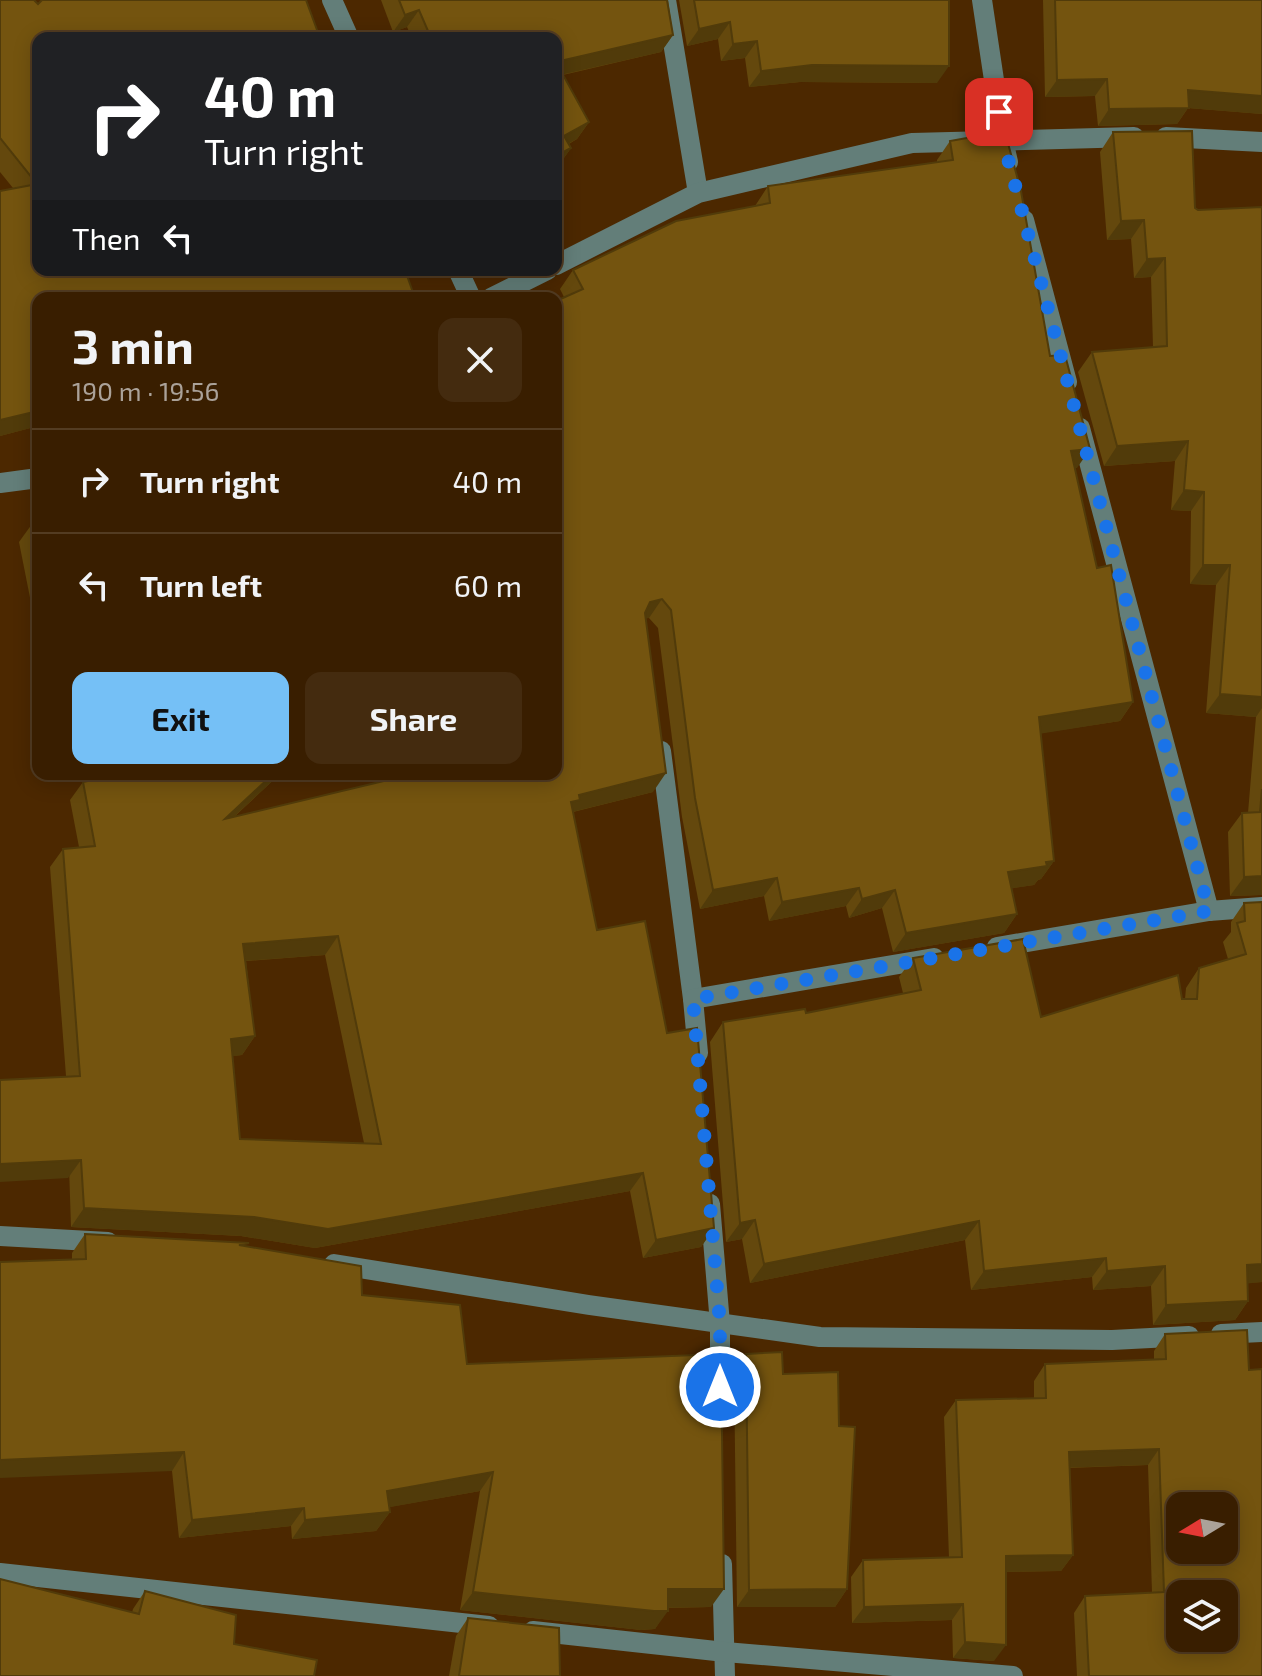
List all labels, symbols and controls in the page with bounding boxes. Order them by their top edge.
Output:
text: 40 m [204,61,336,128]
icon: right [72,64,176,168]
pin [965,78,1033,146]
icon: arrive [977,90,1021,134]
text: Turn right [204,129,364,172]
icon: left [156,216,200,260]
text: Then [72,220,140,256]
text: 3 min [72,316,194,374]
button: close [438,318,522,402]
text: 190 m · 19:56 [72,375,219,406]
icon: right [72,459,116,503]
text: Turn right [140,463,280,499]
text: 40 m [452,463,522,499]
icon: left [72,563,116,607]
text: Turn left [140,567,262,603]
text: 60 m [454,567,522,603]
button: Exit [72,672,289,764]
button: Share [305,672,522,764]
position arrow [678,1345,762,1429]
north arrow [1166,1492,1238,1564]
map controls [1166,1492,1238,1652]
button: layers [1166,1580,1238,1652]

